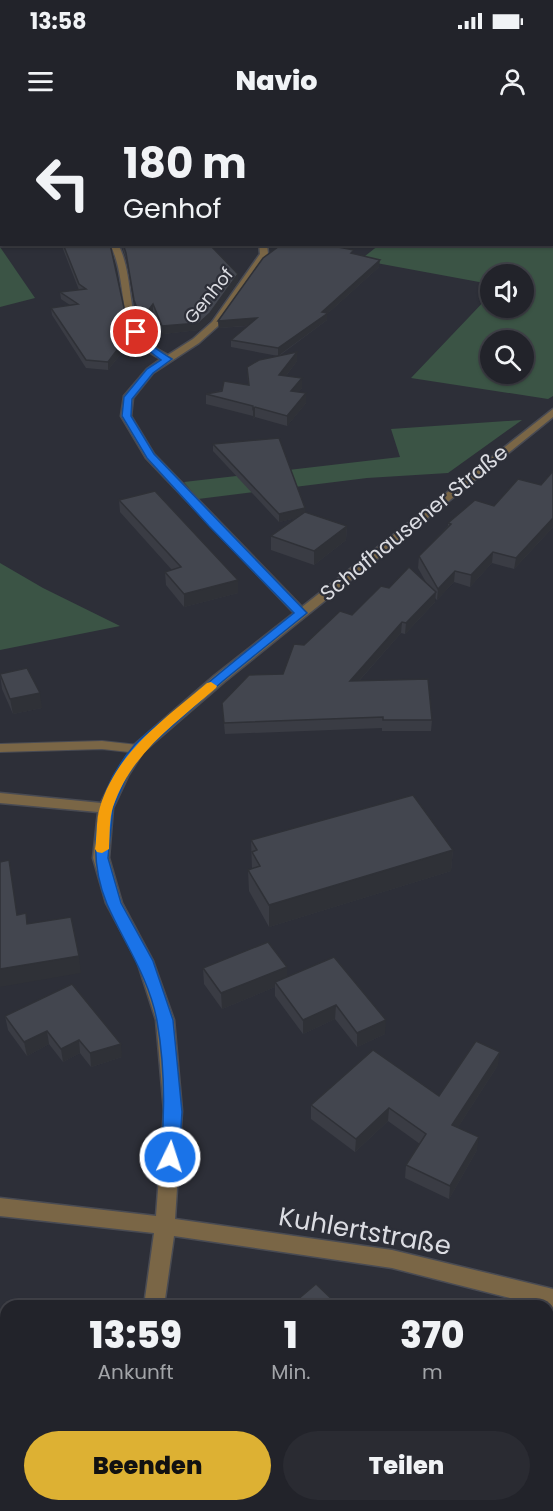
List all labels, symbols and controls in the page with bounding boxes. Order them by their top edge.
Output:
text: 13:58 [30,6,86,37]
text: Navio [235,62,318,99]
icon: menu [24,65,57,98]
icon: person [496,65,529,98]
text: 180 m [123,134,247,193]
icon: left [24,144,102,222]
text: Genhof [123,190,221,227]
street label: Genhof [178,262,239,329]
map controls [480,264,534,384]
button: sound [480,264,534,318]
pin [110,306,161,357]
icon: arrive [119,315,152,348]
button: search [480,330,534,384]
street label: Schafhausener Straße [314,438,514,607]
position arrow [138,1125,202,1189]
street label: Kuhlertstraße [276,1198,454,1264]
text: 13:59 [90,1310,182,1361]
text: 1 [284,1310,298,1361]
text: 370 [400,1310,464,1361]
text: Ankunft [98,1358,174,1386]
text: Min. [271,1358,310,1386]
text: m [422,1358,442,1386]
button: Beenden [24,1431,271,1500]
button: Teilen [283,1431,530,1500]

